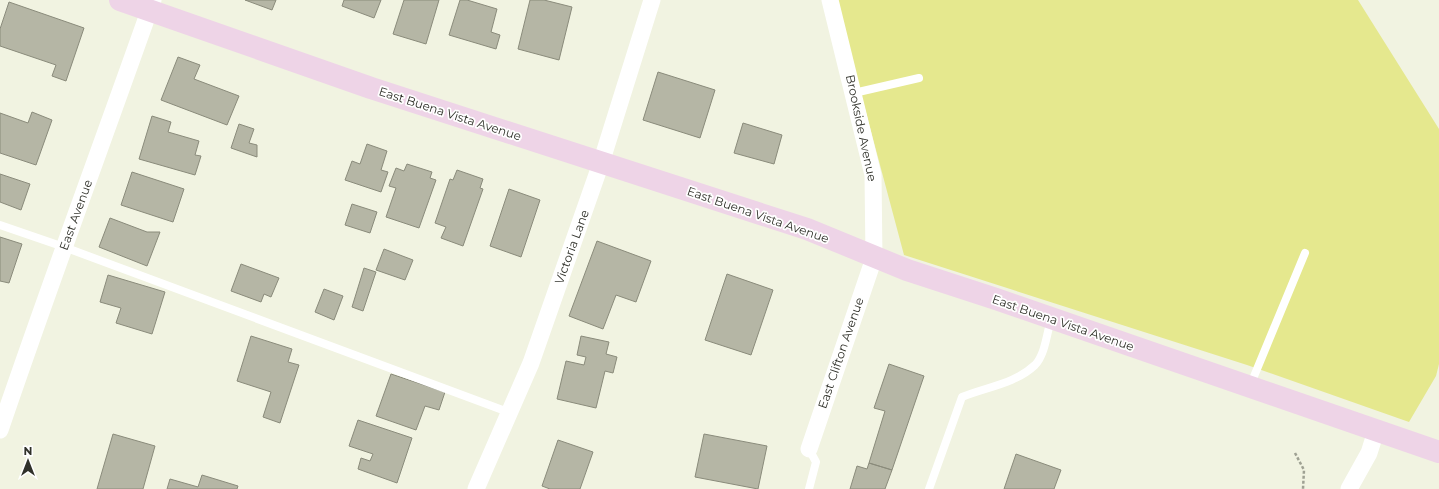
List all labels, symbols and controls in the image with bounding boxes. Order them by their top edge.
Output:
street label: Brookside Avenue [843,73,880,183]
street label: East Buena Vista Avenue [377,83,523,144]
street label: East Avenue [56,177,95,252]
street label: East Buena Vista Avenue [685,183,831,246]
street label: Victoria Lane [551,208,592,286]
street label: East Buena Vista Avenue [990,291,1136,354]
street label: East Clifton Avenue [814,295,867,410]
north arrow [8,441,48,481]
text: N [24,444,32,458]

